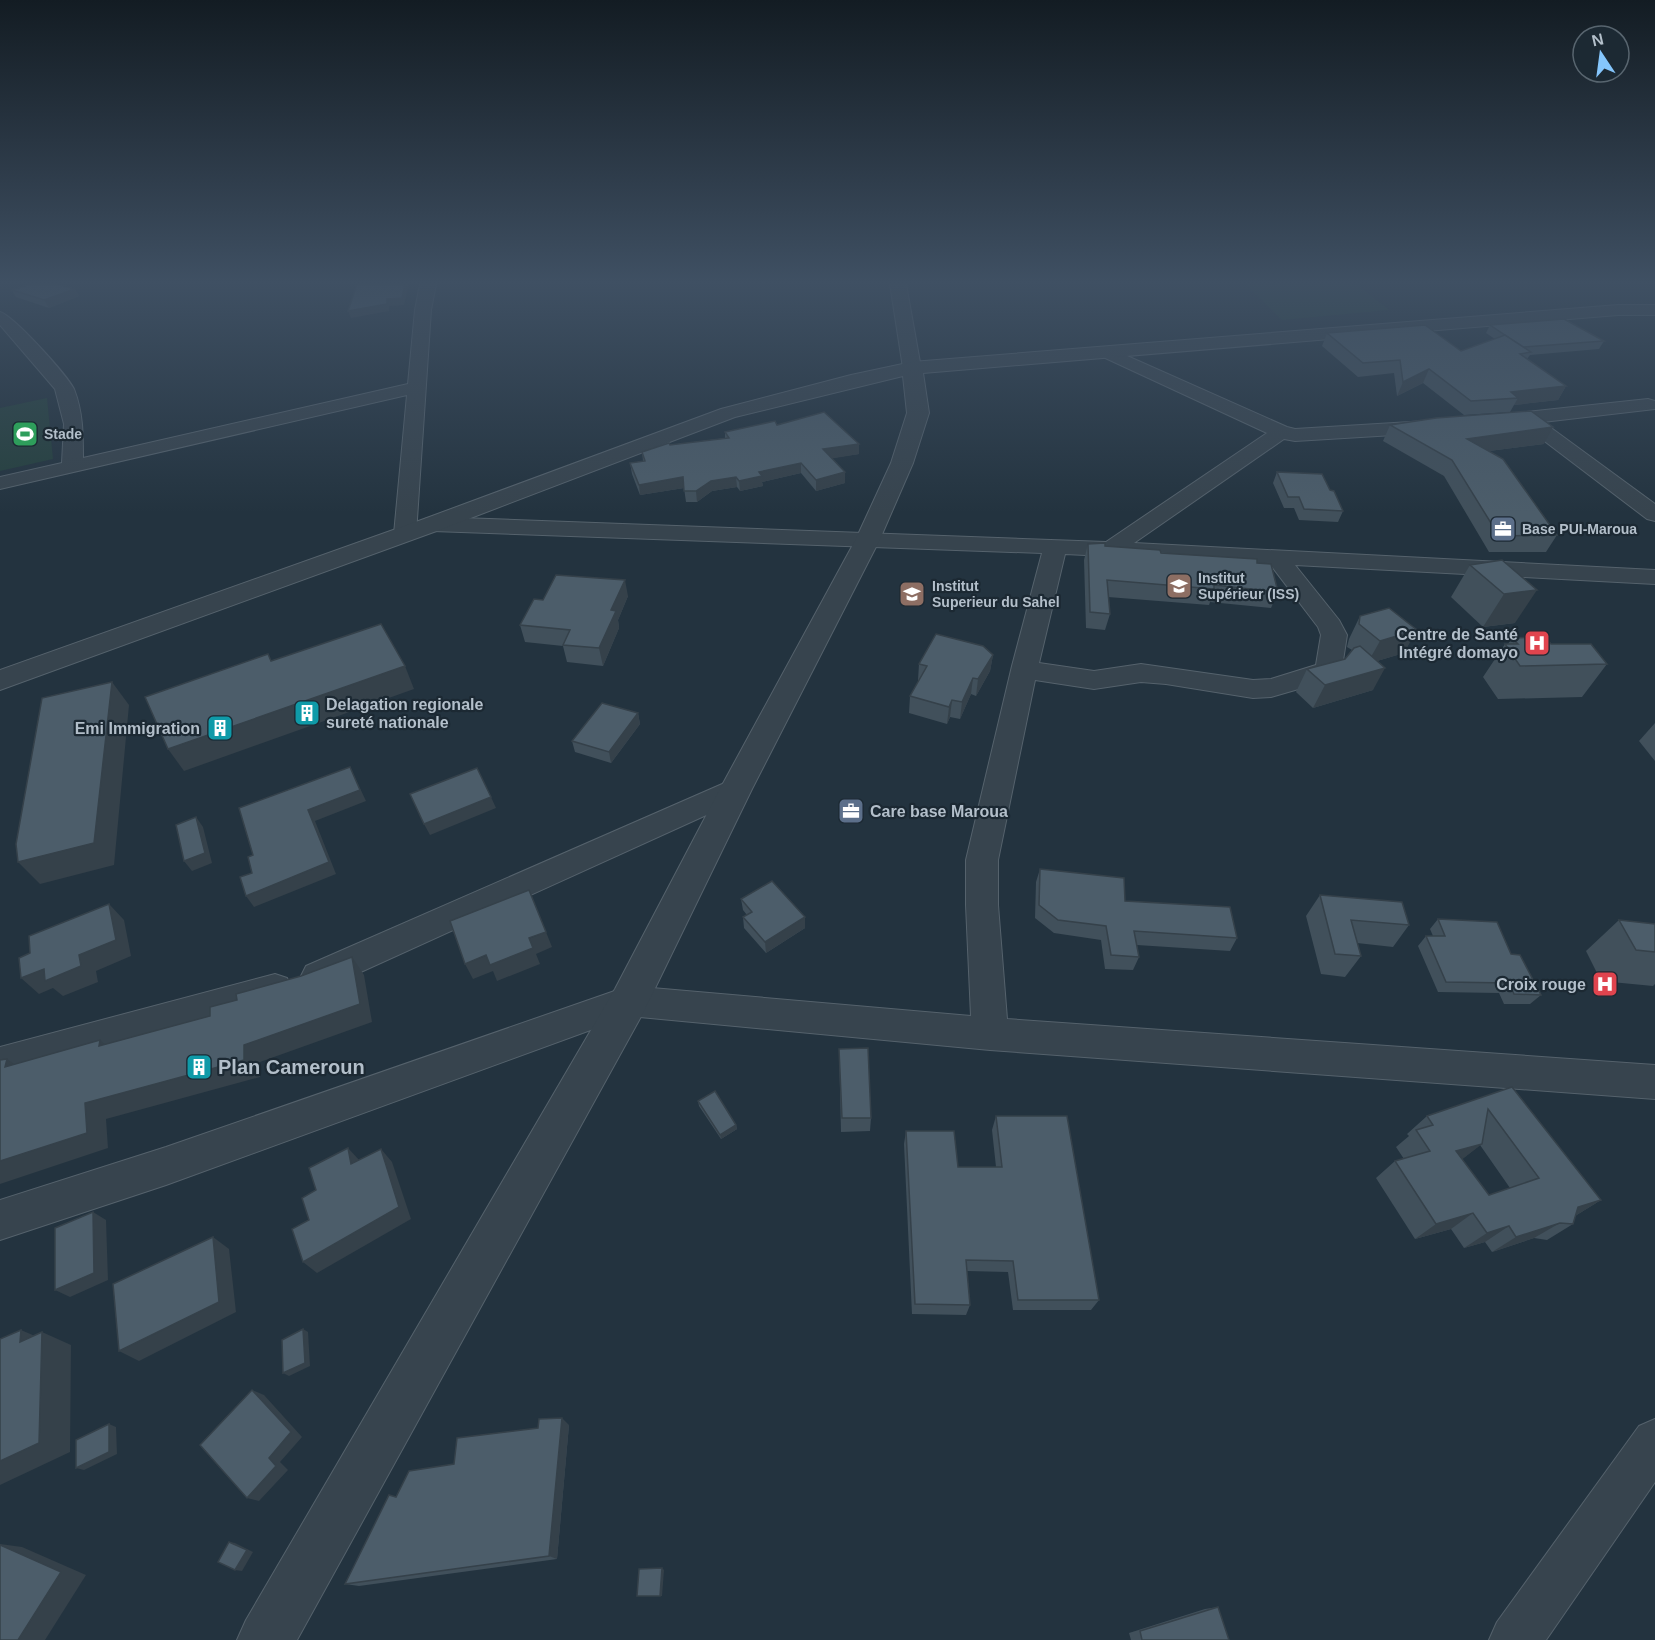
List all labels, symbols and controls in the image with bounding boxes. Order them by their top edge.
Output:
north arrow [1571,24,1631,84]
text: N [1590,30,1605,49]
sports icon: Stade [10,419,40,449]
place label: Stade [44,426,82,442]
office icon: Base PUI-Maroua [1488,514,1518,544]
place label: Base PUI-Maroua [1522,521,1637,537]
place label: Institut Supérieur (ISS) [1198,570,1299,602]
school or university icon: Institut Supérieur (ISS) [1164,571,1194,601]
place label: Institut Superieur du Sahel [932,578,1060,610]
school or university icon: Institut Superieur du Sahel [897,579,927,609]
place label: Centre de Santé Intégré domayo [1396,626,1518,661]
hospital icon: Centre de Santé Intégré domayo [1522,628,1552,658]
place label: Delagation regionale sureté nationale [326,696,483,731]
building icon: Delagation regionale sureté nationale [292,698,322,728]
building icon: Emi Immigration [205,713,235,743]
place label: Emi Immigration [75,720,200,737]
office icon: Care base Maroua [836,796,866,826]
place label: Care base Maroua [870,803,1008,820]
hospital icon: Croix rouge [1590,969,1620,999]
place label: Croix rouge [1496,976,1586,993]
building icon: Plan Cameroun [184,1052,214,1082]
place label: Plan Cameroun [218,1056,365,1078]

